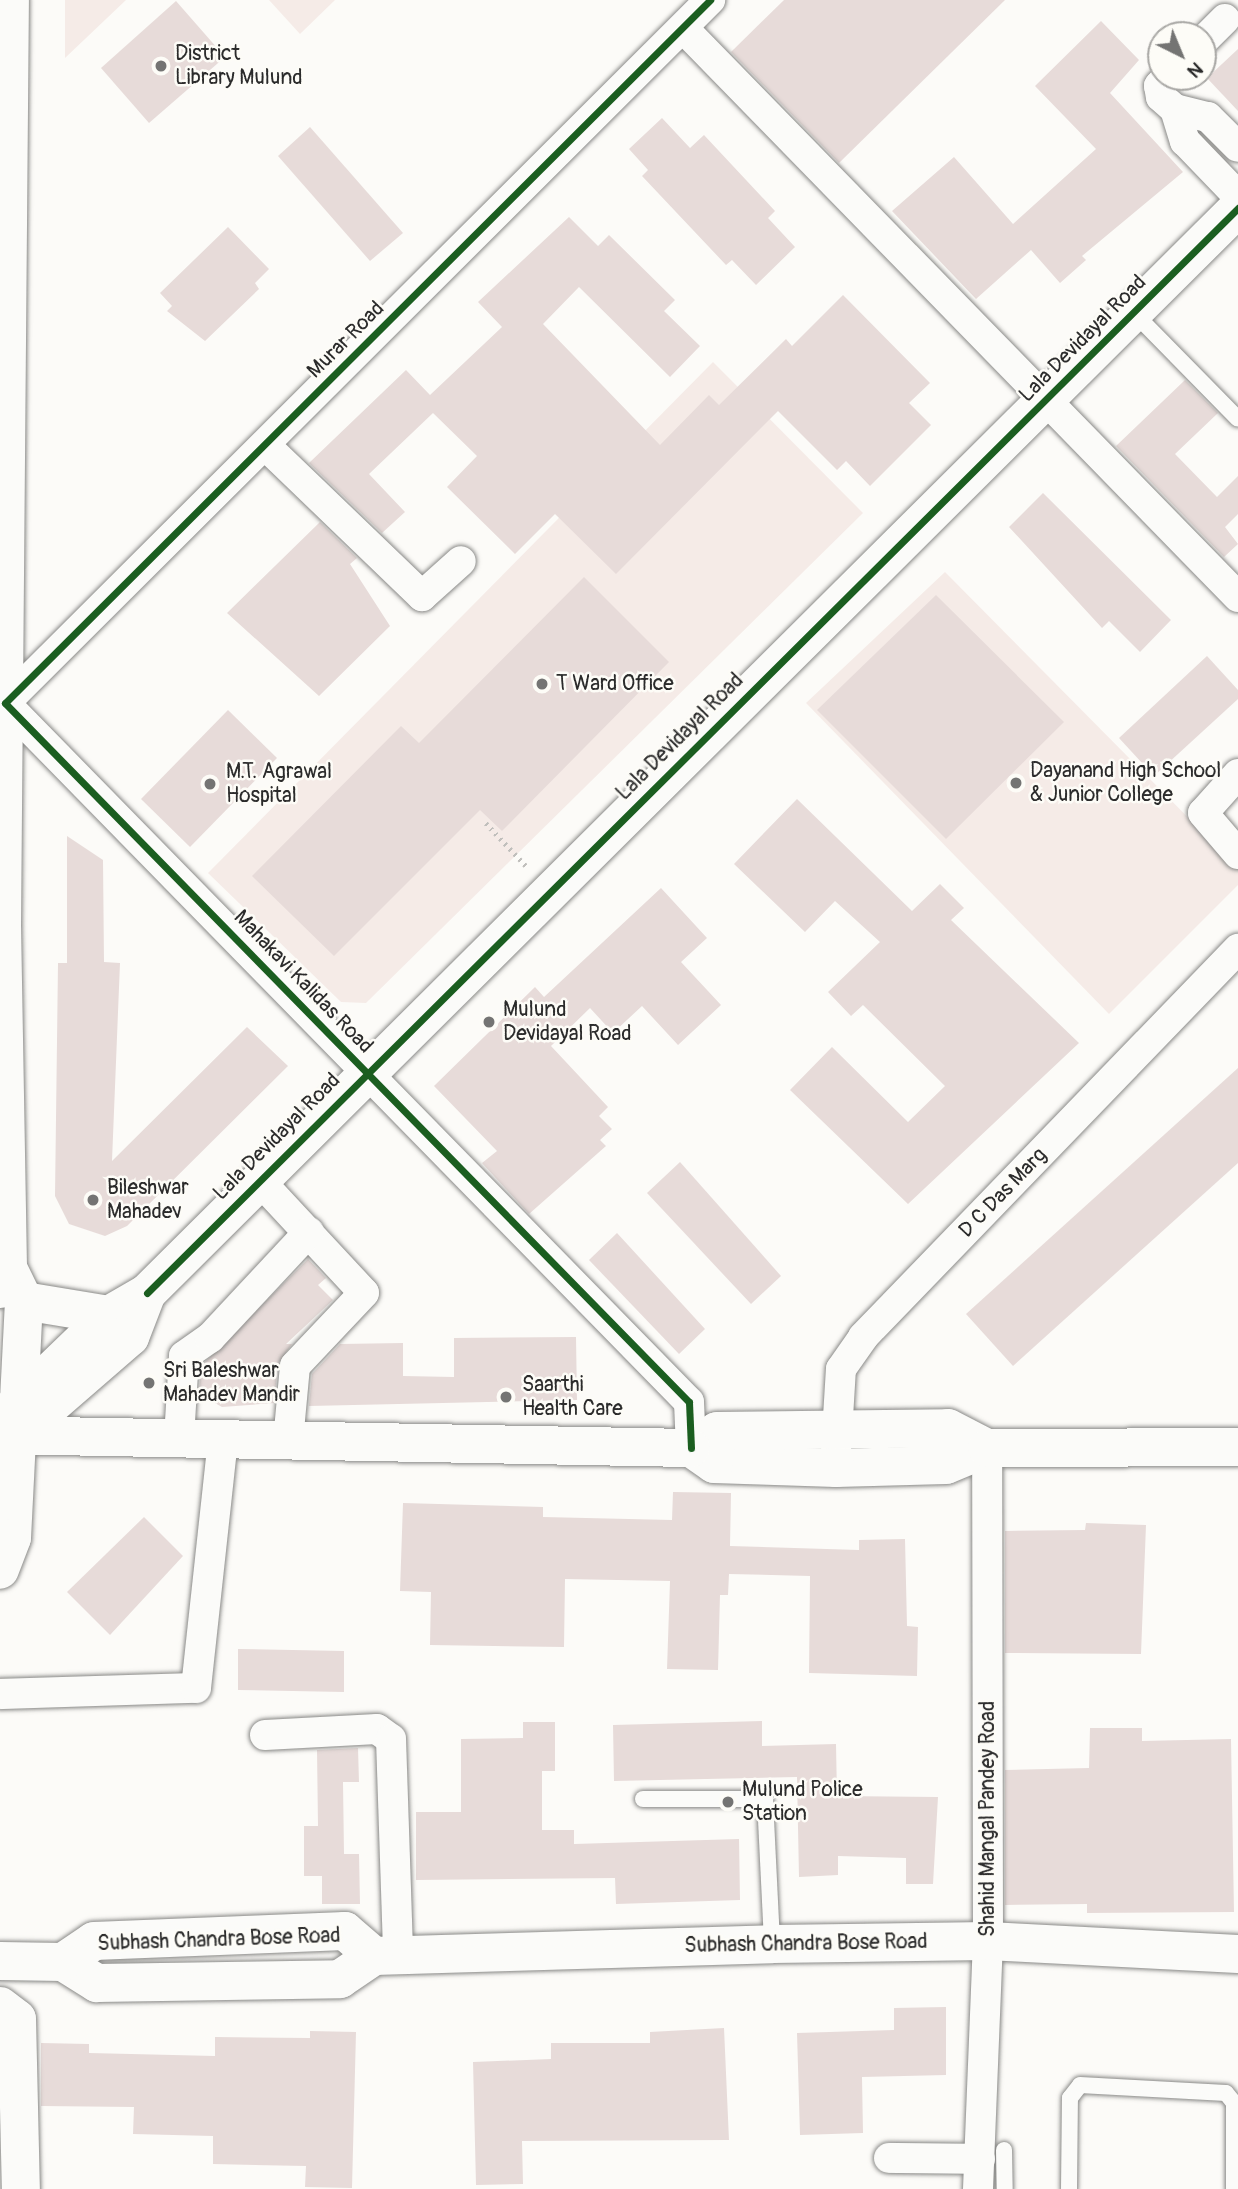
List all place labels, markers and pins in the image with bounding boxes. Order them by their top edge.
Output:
place label: District Library Mulund [175,41,303,91]
marker: District Library Mulund [153,58,169,74]
place label: T Ward Office [556,671,674,697]
marker: T Ward Office [534,676,550,692]
place label: Dayanand High School & Junior College [1030,758,1221,808]
place label: M.T. Agrawal Hospital [226,759,332,809]
marker: M.T. Agrawal Hospital [200,774,220,794]
marker: Dayanand High School & Junior College [1008,775,1024,791]
place label: Mulund Devidayal Road [503,997,632,1047]
marker: Mulund Devidayal Road [481,1014,497,1030]
place label: Bileshwar Mahadev [107,1175,189,1225]
marker: Bileshwar Mahadev [85,1192,101,1208]
place label: Sri Baleshwar Mahadev Mandir [163,1358,300,1408]
place label: Saarthi Health Care [522,1372,623,1422]
marker: Sri Baleshwar Mahadev Mandir [141,1375,157,1391]
marker: Saarthi Health Care [496,1387,516,1407]
place label: Mulund Police Station [742,1777,863,1827]
marker: Mulund Police Station [720,1794,736,1810]

